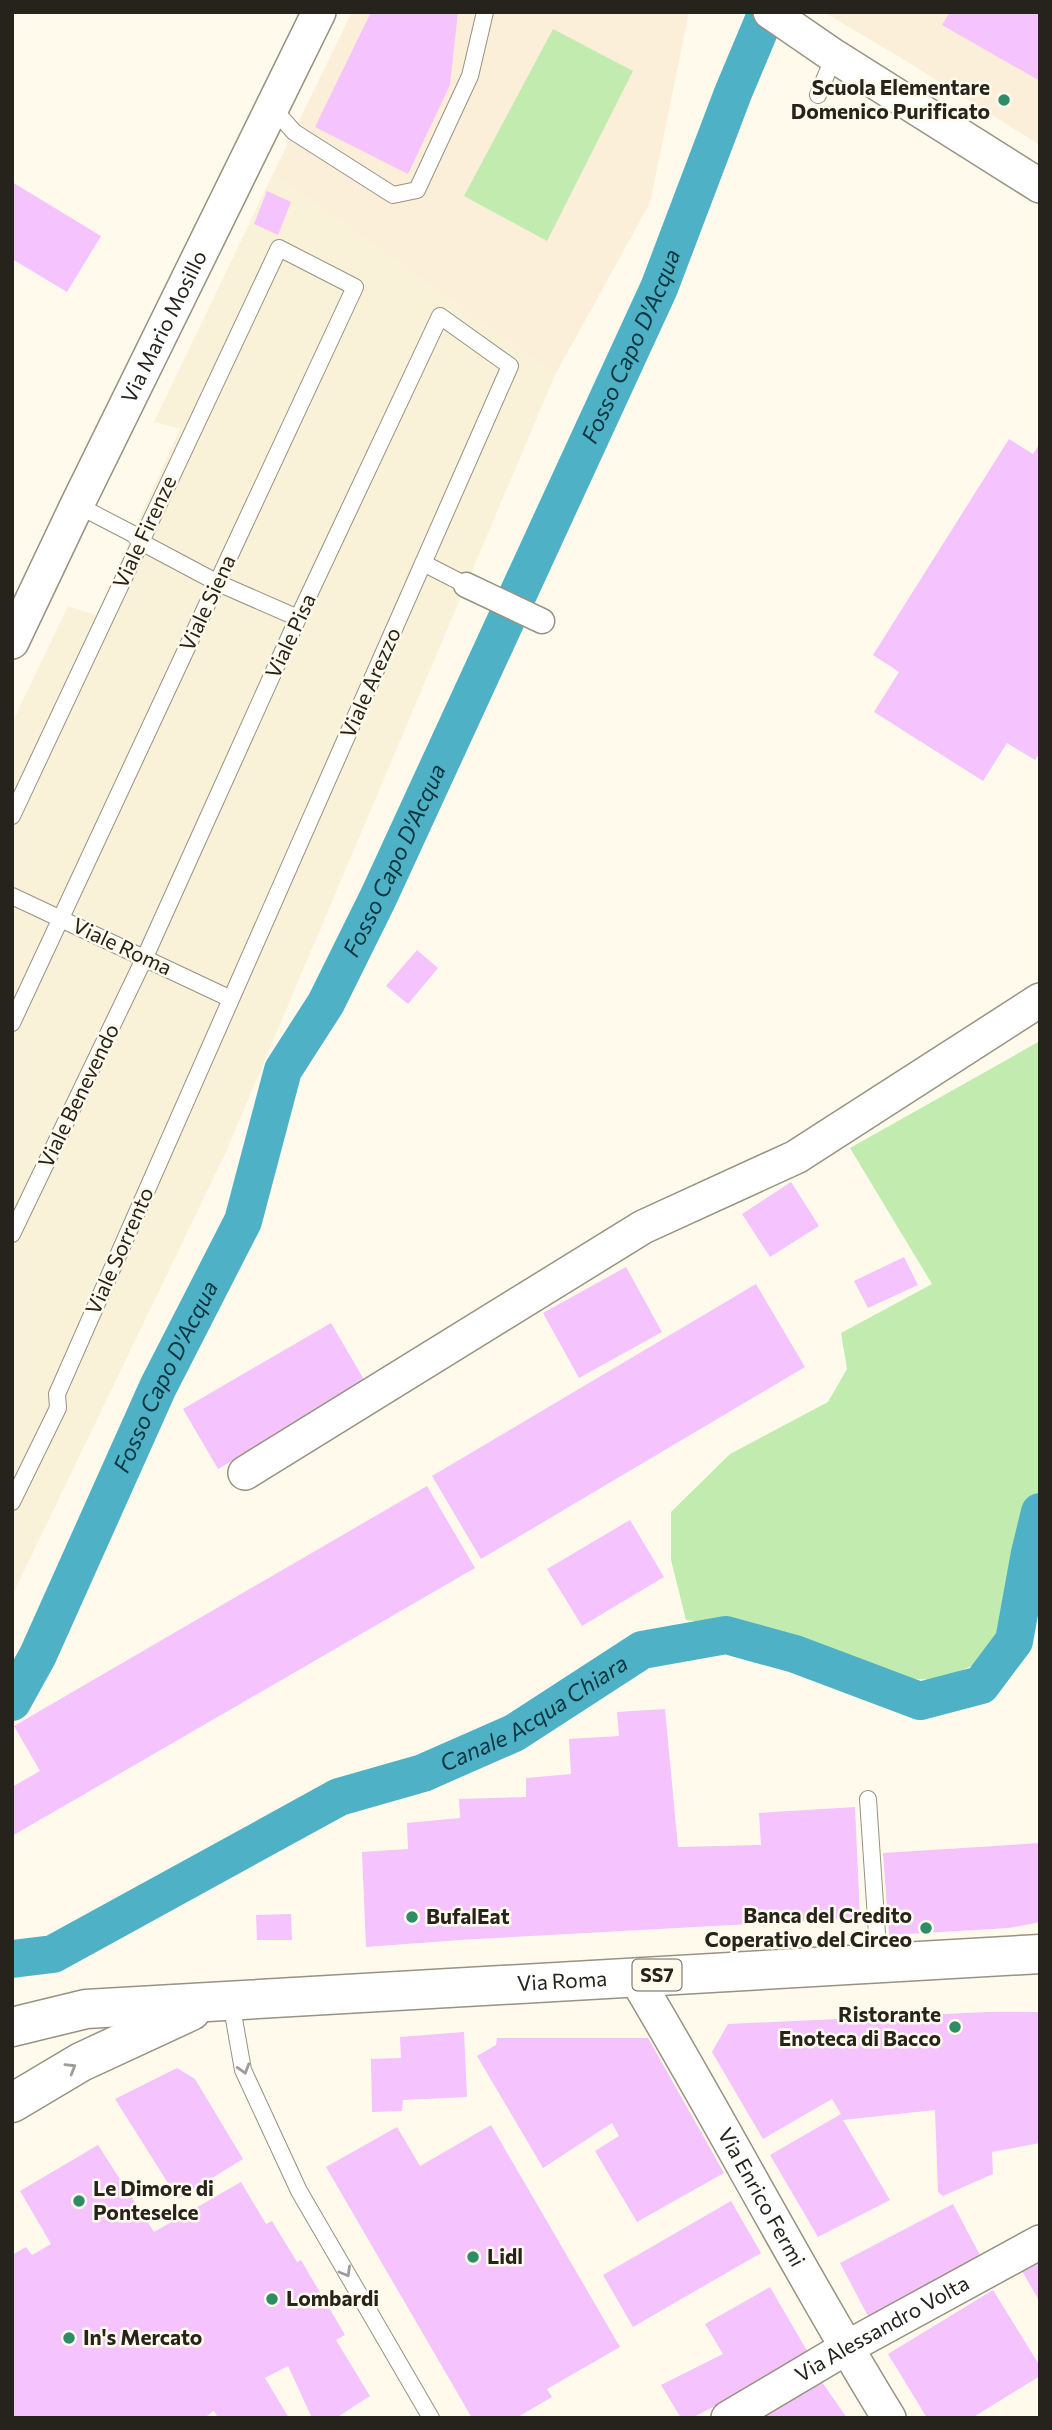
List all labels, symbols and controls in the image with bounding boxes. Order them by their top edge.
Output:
place label: Scuola Elementare Domenico Purificato [791,74,990,123]
marker: Scuola Elementare Domenico Purificato [996,92,1012,108]
water label: Fosso Capo D'Acqua [575,245,686,447]
street label: Via Mario Mosillo [115,246,211,407]
street label: Viale Firenze [107,471,181,592]
street label: Viale Siena [174,550,240,654]
street label: Viale Pisa [259,589,320,682]
street label: Viale Arezzo [334,623,405,741]
water label: Fosso Capo D'Acqua [336,759,451,961]
street label: Viale Roma [69,912,176,979]
street label: Viale Benevendo [32,1019,123,1171]
street label: Viale Sorrento [79,1183,158,1318]
water label: Fosso Capo D'Acqua [107,1276,223,1477]
water label: Canale Acqua Chiara [435,1648,633,1777]
place label: Banca del Credito Coperativo del Circeo [704,1902,912,1951]
place label: BufalEat [426,1903,510,1928]
marker: BufalEat [404,1909,420,1925]
marker: Banca del Credito Coperativo del Circeo [918,1920,934,1936]
road number: SS7 [632,1960,682,1991]
street label: Via Roma [516,1965,608,1995]
place label: Ristorante Enoteca di Bacco [779,2001,941,2050]
marker: Ristorante Enoteca di Bacco [947,2019,963,2035]
one-way arrow [236,2062,251,2074]
one-way arrow [63,2063,76,2076]
street label: Via Enrico Fermi [714,2123,811,2270]
place label: Le Dimore di Ponteselce [93,2175,214,2224]
marker: Le Dimore di Ponteselce [71,2193,87,2209]
place label: Lidl [487,2243,523,2268]
marker: Lidl [465,2249,481,2265]
one-way arrow [338,2264,351,2277]
street label: Via Alessandro Volta [790,2269,973,2386]
place label: Lombardi [286,2285,379,2310]
marker: Lombardi [264,2291,280,2307]
place label: In's Mercato [83,2324,202,2349]
marker: In's Mercato [61,2330,77,2346]

